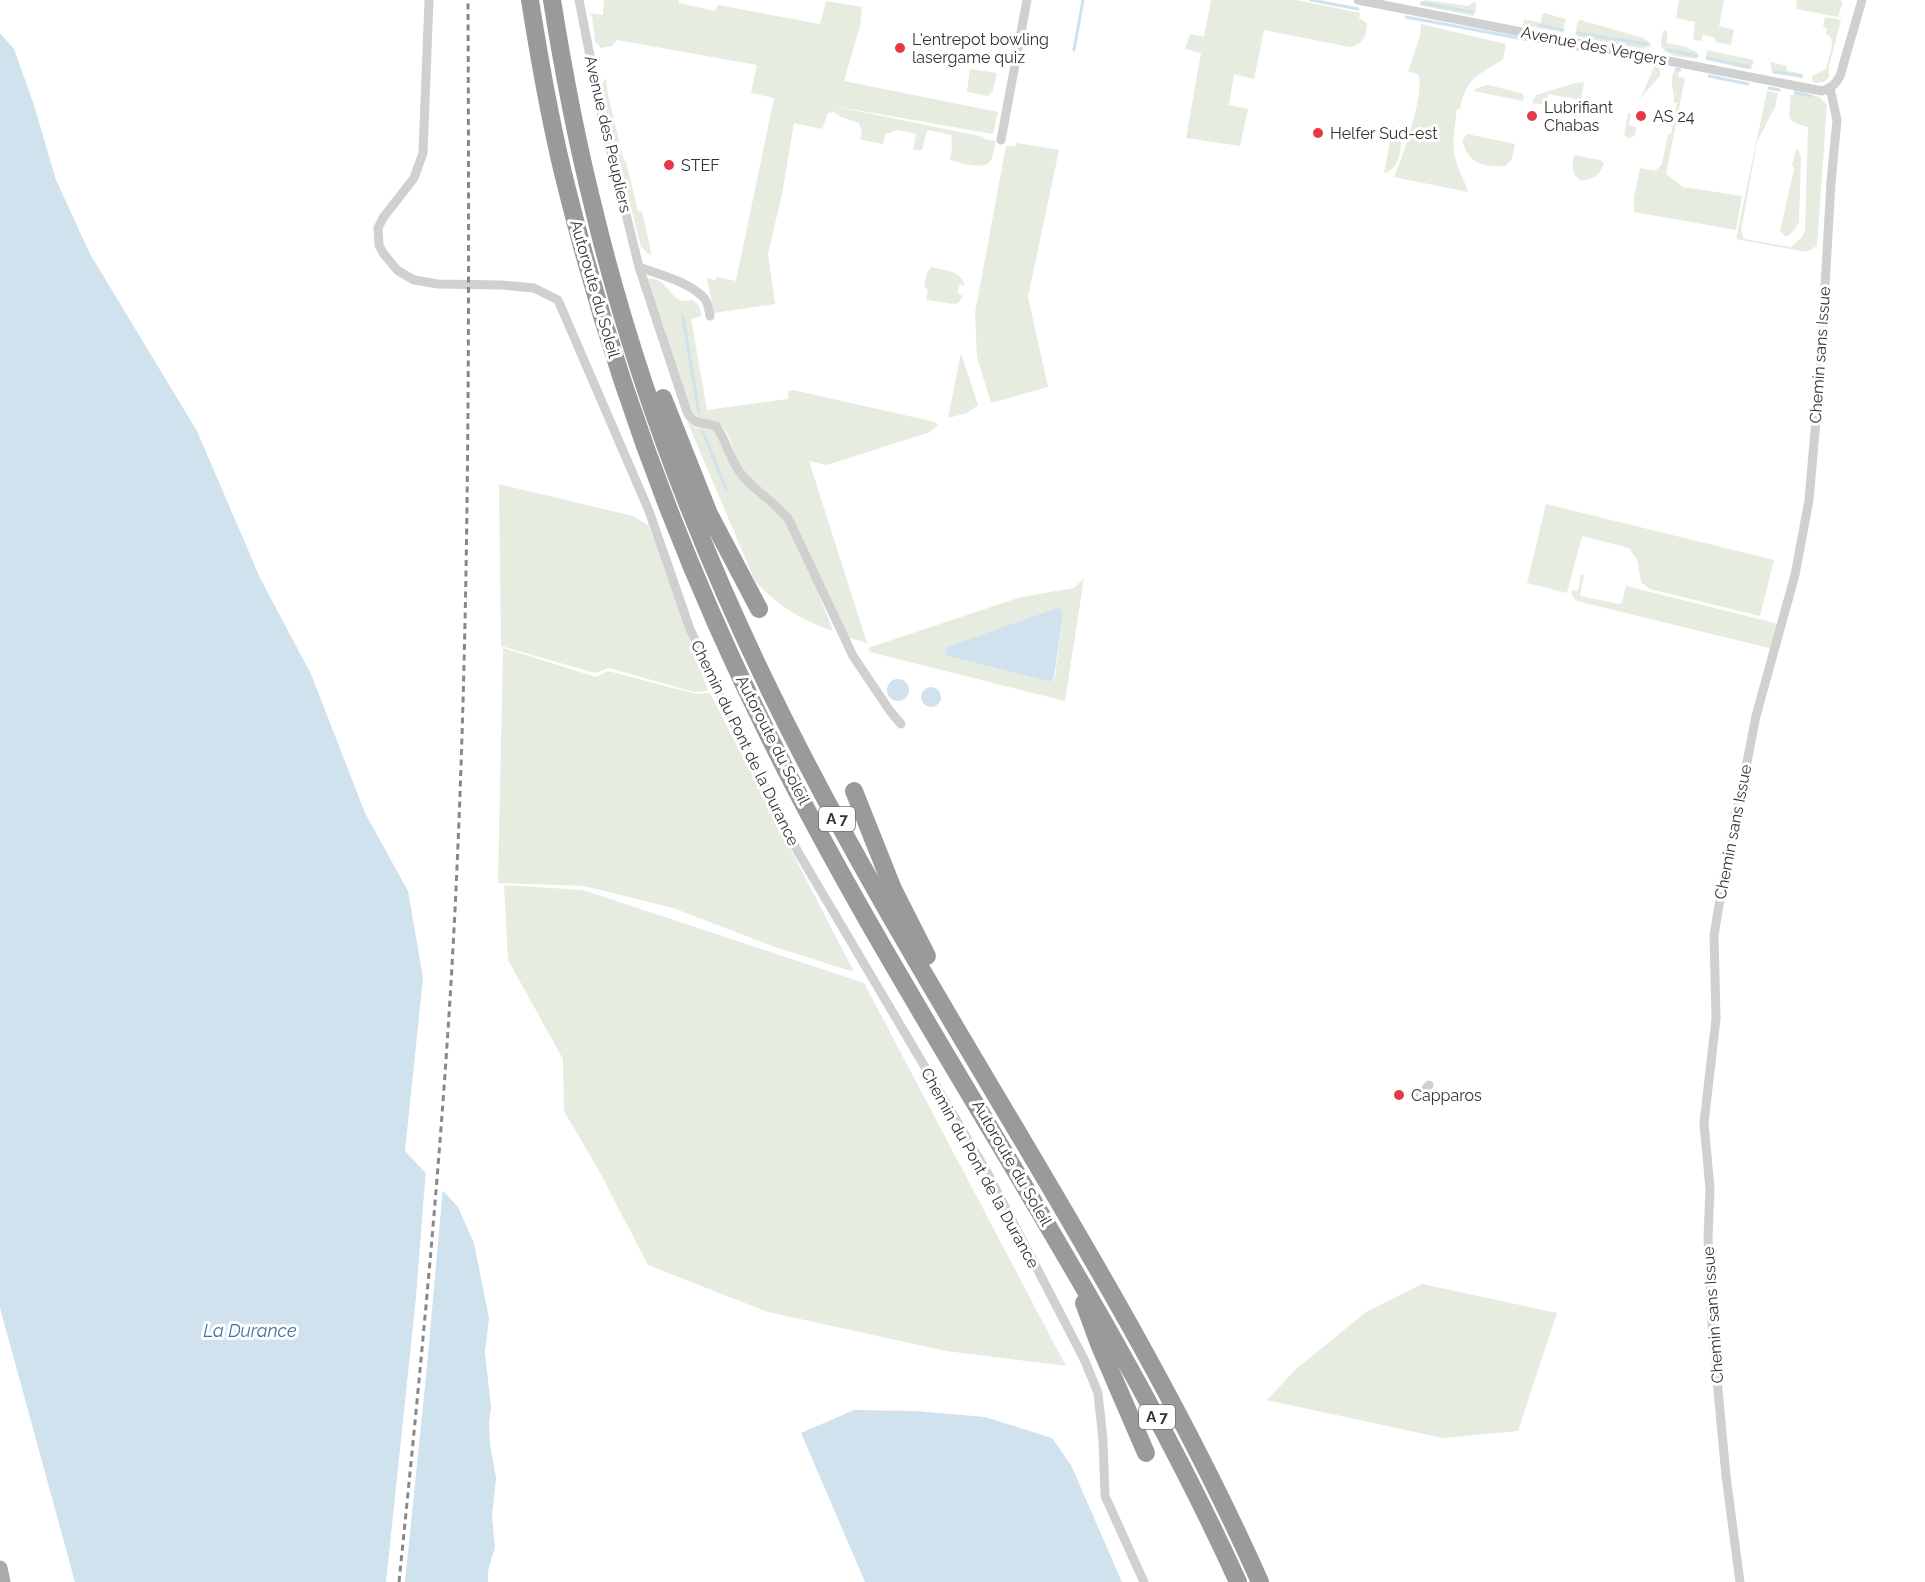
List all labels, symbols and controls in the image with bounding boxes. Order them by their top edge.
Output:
street label: Avenue des Vergers [1520,23,1669,69]
place label: L'entrepot bowling lasergame quiz [912,30,1049,67]
marker: L'entrepot bowling lasergame quiz [893,41,907,55]
street label: Avenue des Peupliers [581,54,635,215]
place label: Lubrifiant Chabas [1544,98,1614,135]
place label: AS 24 [1653,107,1695,126]
marker: Lubrifiant Chabas [1525,109,1539,123]
marker: AS 24 [1634,109,1648,123]
place label: Helfer Sud-est [1330,124,1438,143]
marker: Helfer Sud-est [1311,126,1325,140]
place label: STEF [681,156,720,175]
marker: STEF [662,158,676,172]
street label: Autoroute du Soleil [566,218,624,361]
street label: Chemin sans Issue [1806,286,1834,424]
street label: Chemin du Pont de la Durance [687,637,803,849]
street label: Autoroute du Soleil [732,672,814,808]
street label: Chemin sans Issue [1711,763,1755,901]
road number: A 7 [819,807,855,831]
street label: Chemin du Pont de la Durance [917,1065,1043,1271]
place label: Capparos [1411,1086,1482,1105]
marker: Capparos [1392,1088,1406,1102]
street label: Autoroute du Soleil [968,1097,1056,1230]
street label: Chemin sans Issue [1699,1246,1727,1384]
water label: La Durance [203,1320,297,1341]
road number: A 7 [1139,1405,1175,1429]

